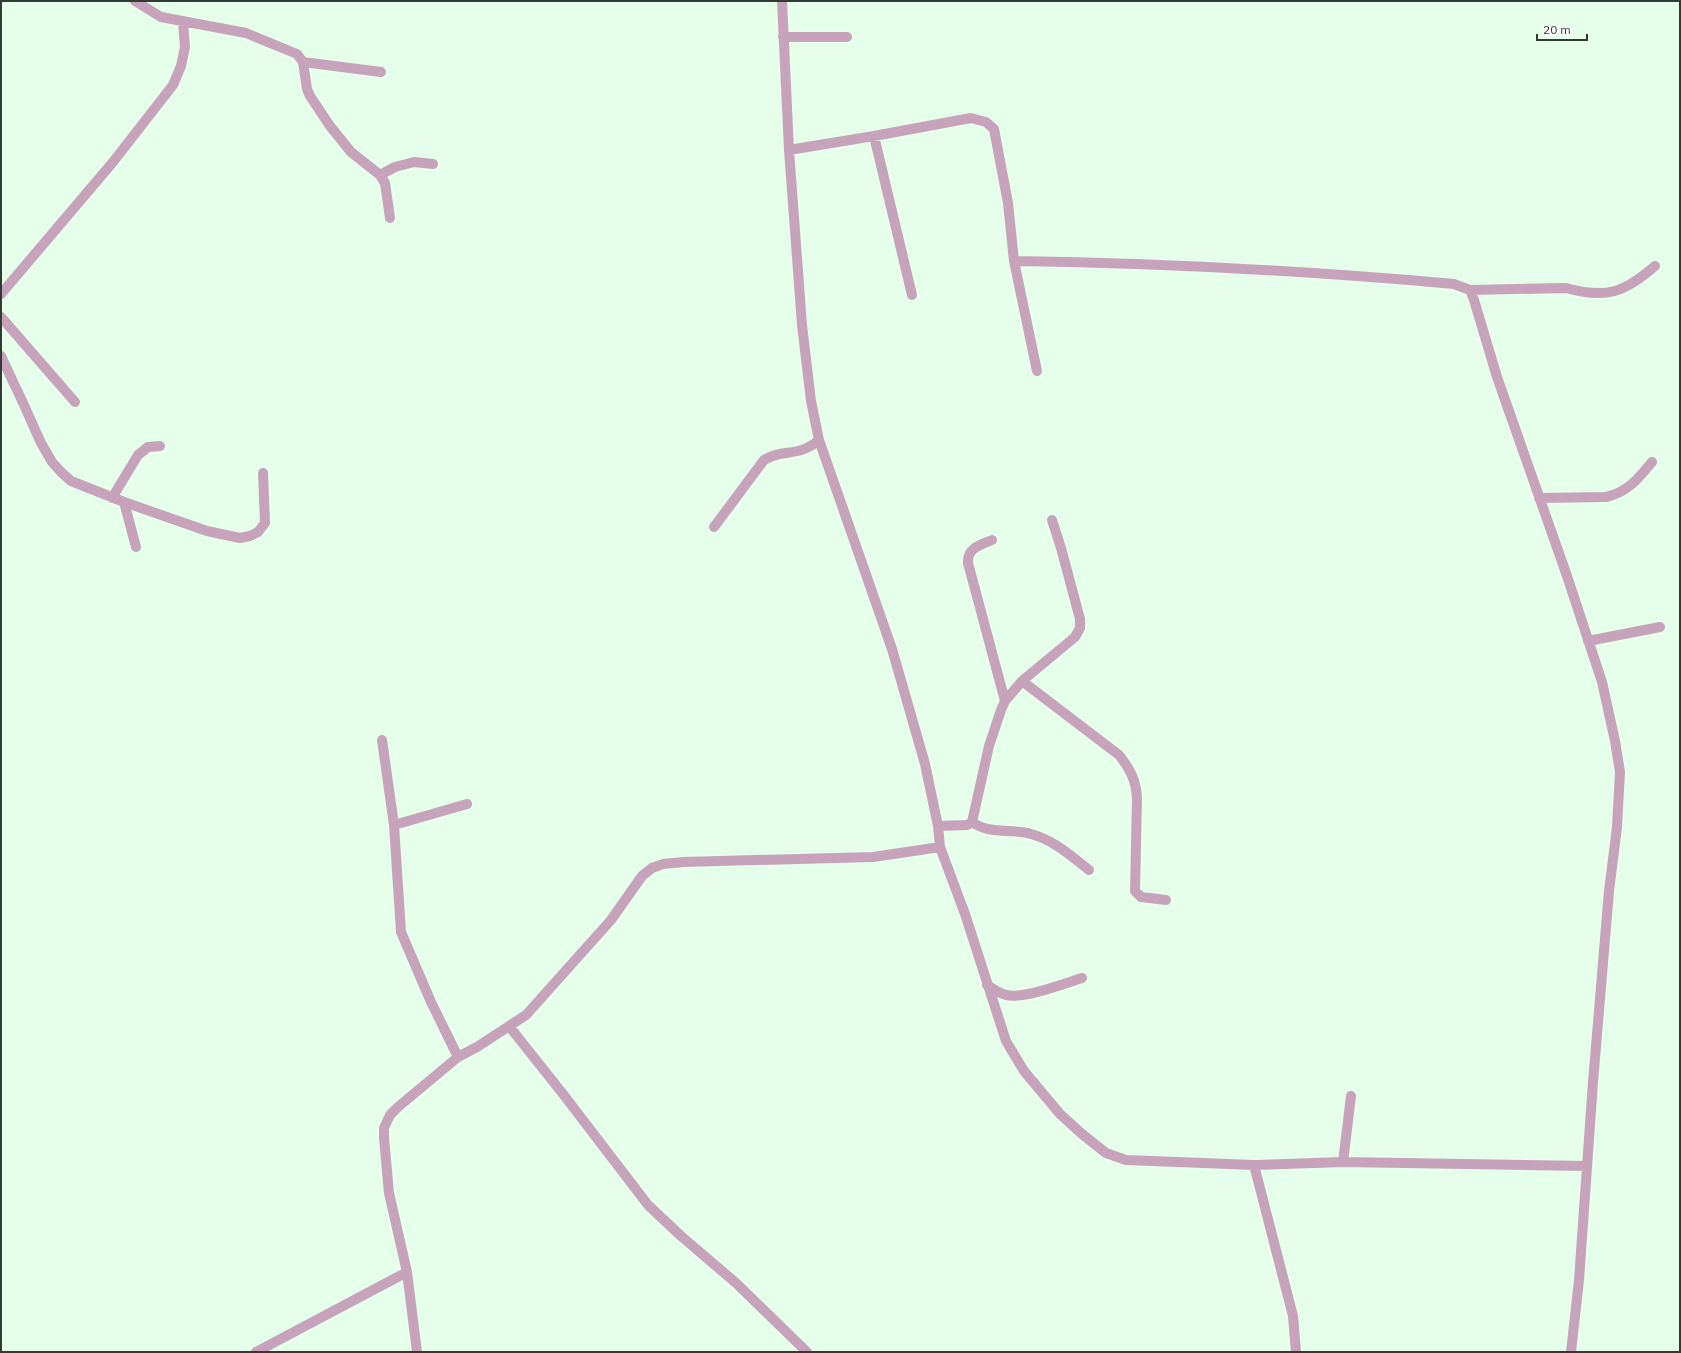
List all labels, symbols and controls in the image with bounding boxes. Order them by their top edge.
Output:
scale bar [1537,16,1587,42]
text: 20 m [1543,22,1571,37]

